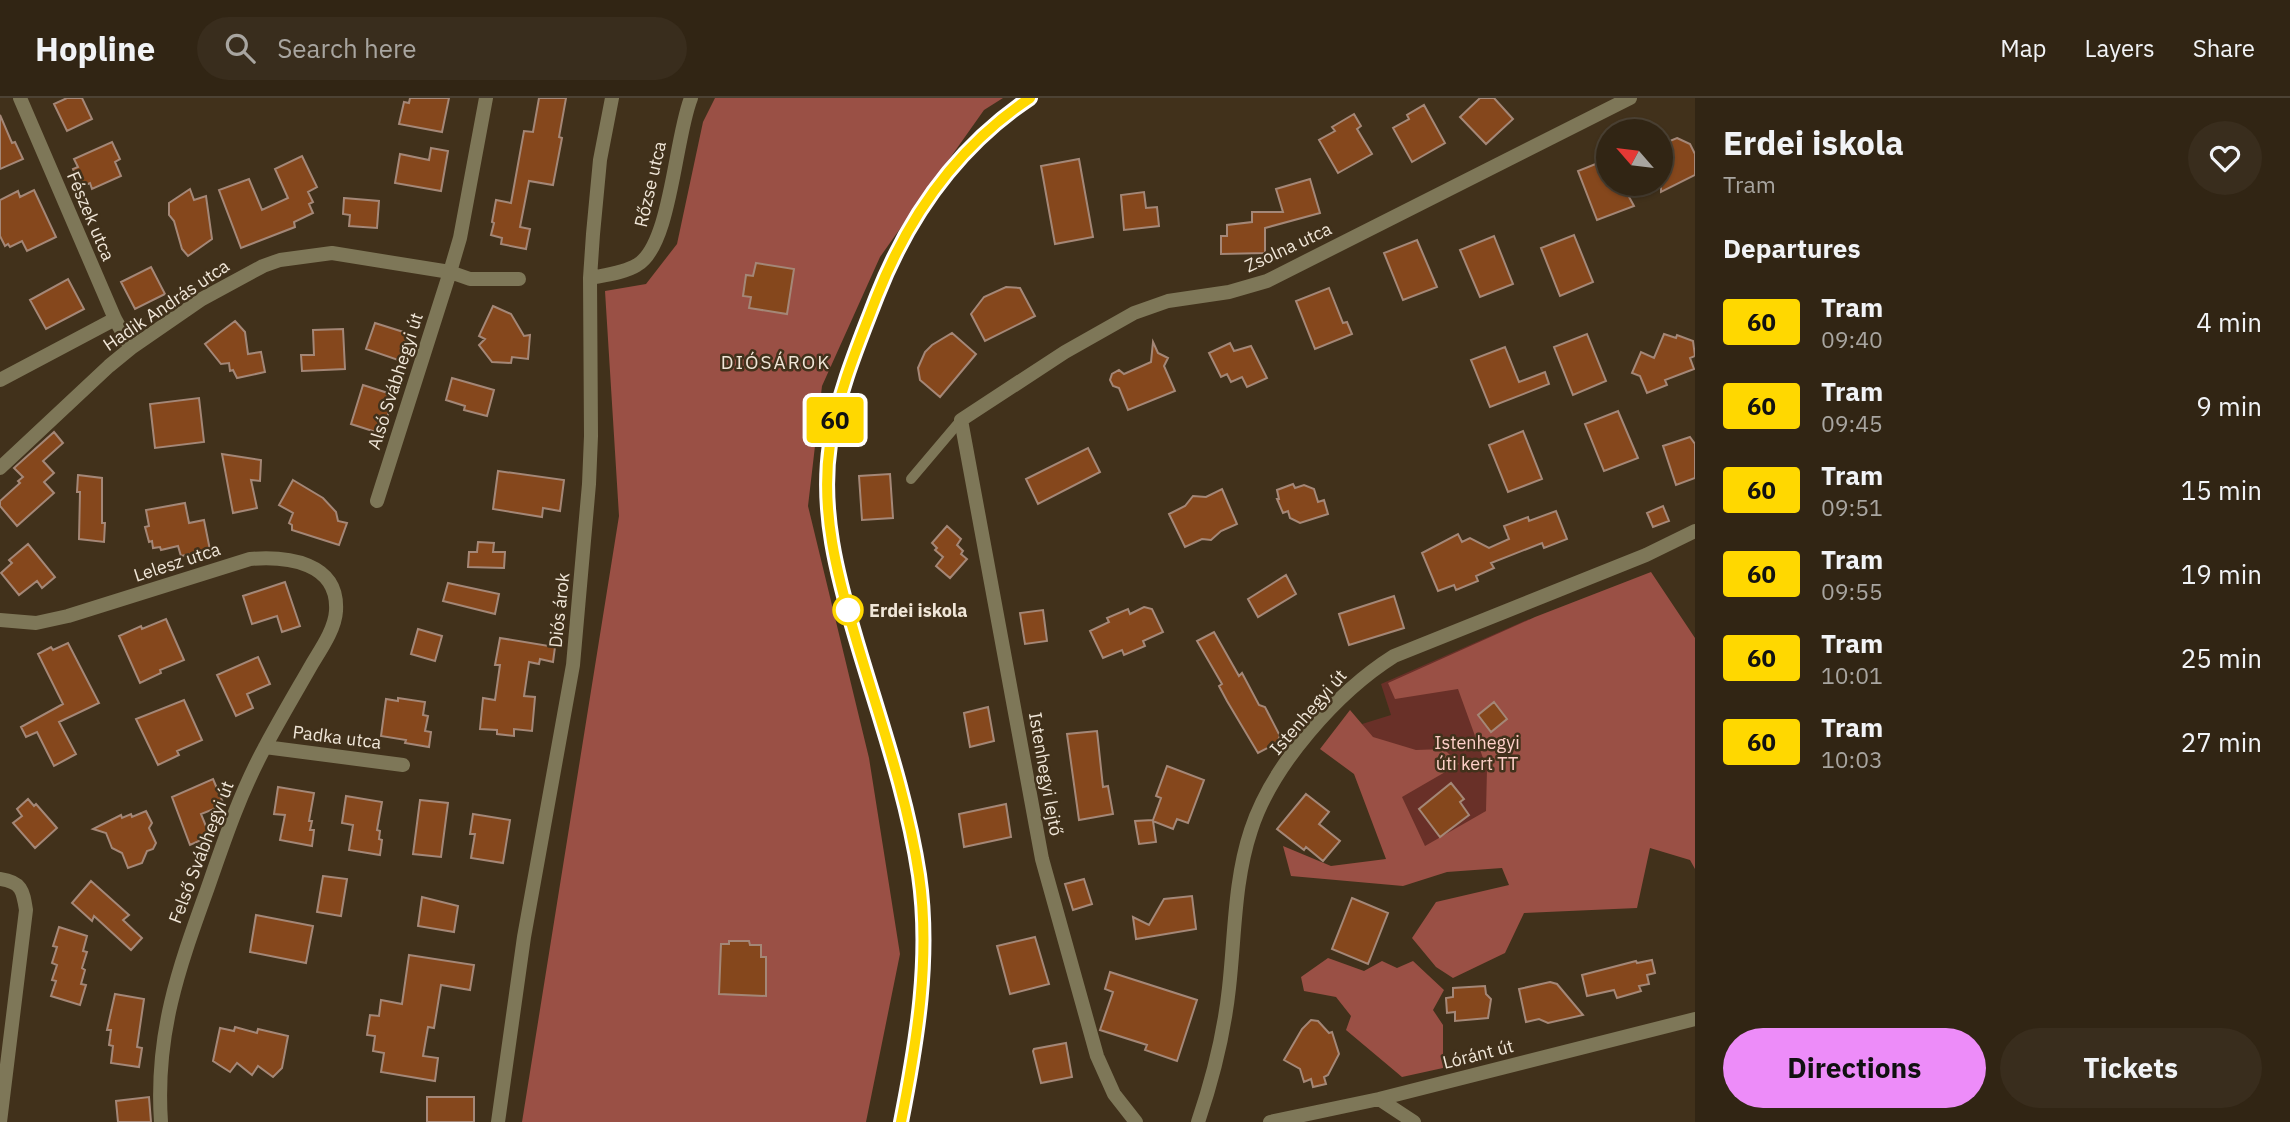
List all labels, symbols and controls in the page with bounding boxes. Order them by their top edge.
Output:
search box [197,17,687,80]
text: Hopline [35,27,155,70]
icon: search [221,29,259,67]
text: Search here [277,31,417,65]
text: Map [2000,32,2047,64]
text: Layers [2085,32,2155,64]
text: Share [2193,32,2255,64]
north arrow [1596,119,1673,196]
map controls [1596,119,1673,196]
text: Erdei iskola [1723,121,1904,164]
button: heart [2188,121,2262,195]
street label: Rőzse utca [629,138,671,229]
street label: Fészek utca [62,168,120,265]
text: Tram [1723,169,1776,199]
street label: Zsolna utca [1241,217,1336,277]
text: Departures [1723,231,1861,265]
street label: Hadik András utca [98,254,234,356]
text: Tram [1821,290,1883,324]
text: 4 min [2196,305,2262,339]
text: 60 [1747,306,1776,338]
street label: Alsó Svábhegyi út [362,310,428,452]
text: 09:40 [1821,324,1883,354]
district label: DIÓSÁROK [721,350,831,374]
text: Tram [1821,374,1883,408]
text: 9 min [2196,389,2262,423]
text: 60 [1747,390,1776,422]
line badge: 60 [804,397,866,443]
text: 60 [821,404,849,436]
text: 09:45 [1821,408,1883,438]
text: Tram [1821,458,1883,492]
text: 15 min [2181,473,2262,507]
text: 60 [1747,474,1776,506]
text: 09:51 [1821,492,1883,522]
street label: Lelesz utca [131,537,224,587]
text: Tram [1821,542,1883,576]
text: 19 min [2181,557,2262,591]
text: 60 [1747,558,1776,590]
street label: Diós árok [544,571,574,649]
text: 09:55 [1821,576,1883,606]
marker: Erdei iskola [833,595,863,625]
place label: Erdei iskola [869,599,968,622]
text: Tram [1821,626,1883,660]
text: 25 min [2181,641,2262,675]
text: 60 [1747,642,1776,674]
text: 10:01 [1821,660,1883,690]
street label: Istenhegyi út [1264,664,1352,760]
street label: Istenhegyi lejtő [1024,710,1068,838]
text: Tram [1821,710,1883,744]
street label: Padka utca [291,720,383,754]
text: 27 min [2181,725,2262,759]
text: 60 [1747,726,1776,758]
park label: Istenhegyi úti kert TT [1434,731,1520,775]
text: 10:03 [1821,744,1883,774]
street label: Felső Svábhegyi út [163,778,239,926]
button: Directions [1723,1028,1986,1108]
button: Tickets [2000,1028,2262,1108]
street label: Lóránt út [1440,1034,1516,1074]

